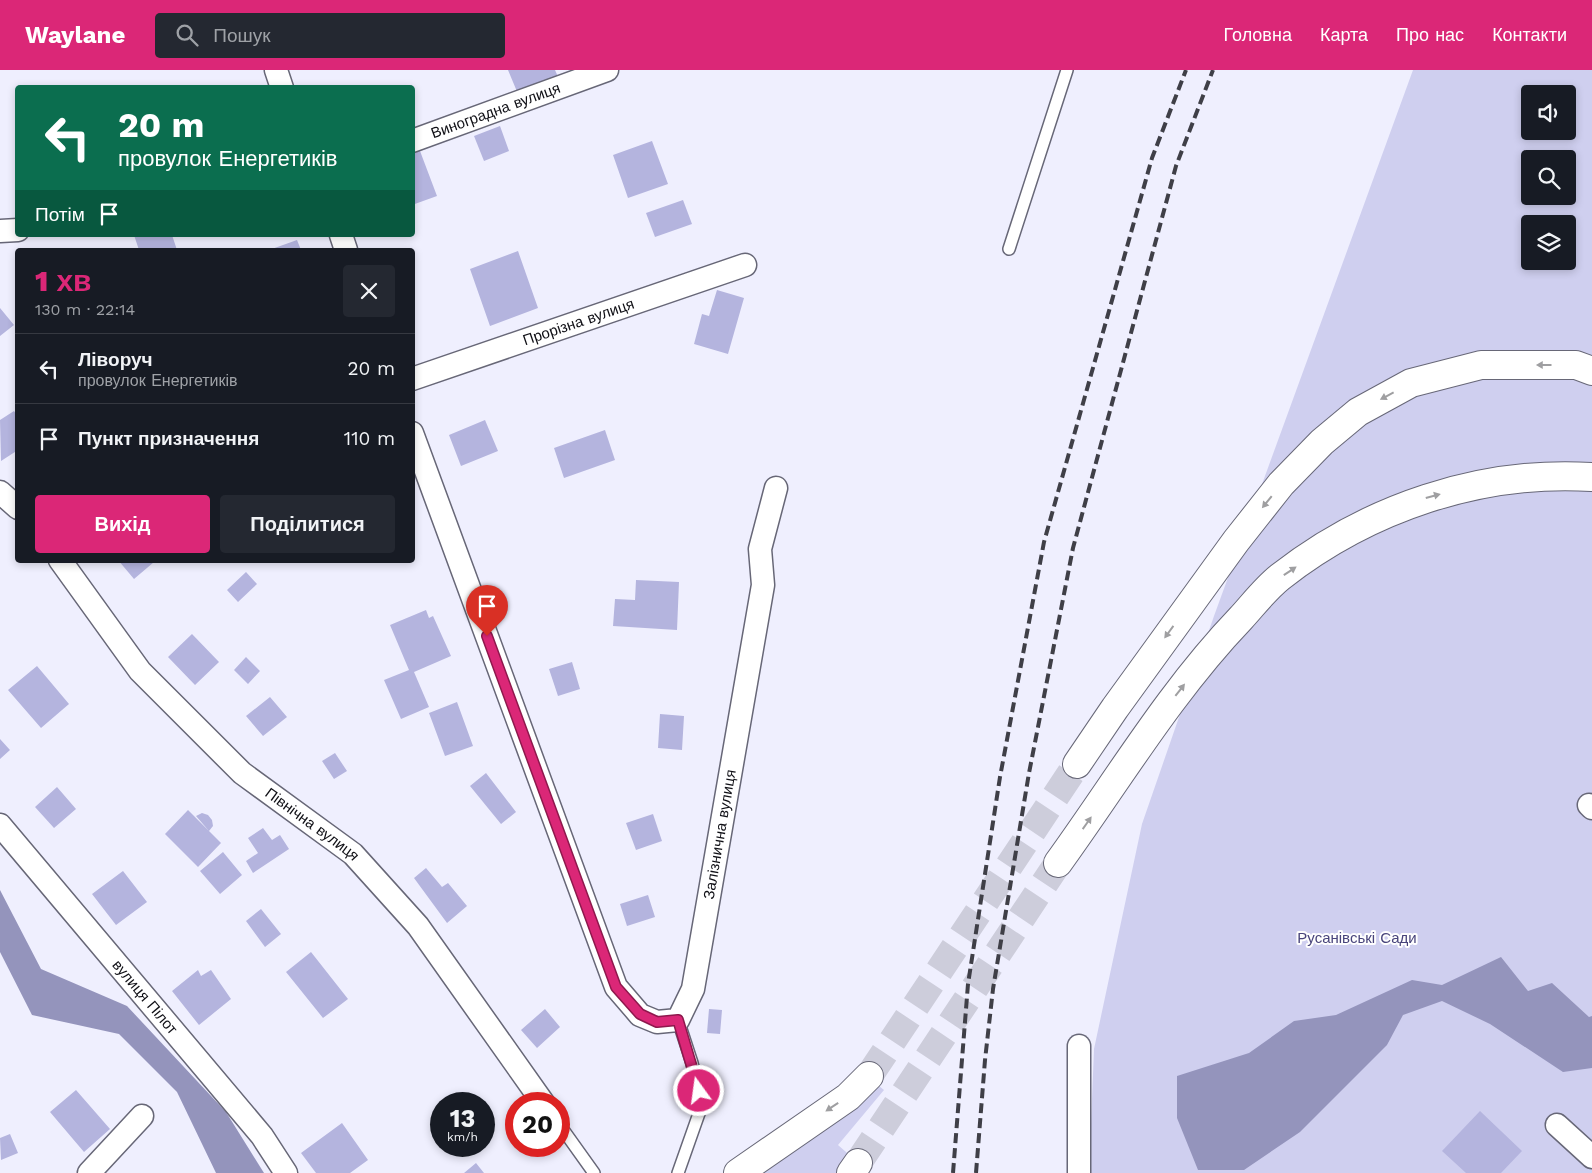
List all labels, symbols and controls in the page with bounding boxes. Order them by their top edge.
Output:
search box [155,13,505,58]
text: Waylane [25,21,125,49]
icon: search [173,21,201,49]
text: Пошук [213,24,271,47]
text: Головна [1224,24,1292,45]
text: Карта [1320,24,1368,45]
text: Про нас [1396,24,1464,45]
text: Контакти [1492,24,1567,45]
street label: Виноградна вулиця [428,79,563,142]
map controls [1521,85,1576,270]
button: sound [1521,85,1576,140]
text: 20 m [118,104,204,146]
icon: left [35,105,100,170]
text: провулок Енергетиків [118,146,337,171]
button: search [1521,150,1576,205]
icon: arrive [95,200,123,228]
text: Потім [35,203,85,226]
button: layers [1521,215,1576,270]
text: 1 хв [35,263,92,298]
button: close [343,265,395,317]
street label: Прорізна вулиця [520,295,637,349]
text: 130 m · 22:14 [35,300,135,319]
text: Ліворуч [78,348,153,371]
icon: left [35,355,63,383]
text: 20 m [348,357,395,380]
one-way arrow [1536,361,1552,369]
text: провулок Енергетиків [78,371,238,390]
one-way arrow [1380,392,1395,400]
icon: arrive [35,425,63,453]
text: Пункт призначення [78,427,259,450]
text: 110 m [344,427,395,450]
one-way arrow [1426,492,1441,500]
button: Вихід [35,495,210,553]
button: Поділитися [220,495,395,553]
one-way arrow [1261,496,1272,509]
one-way arrow [1283,566,1296,576]
pin [466,585,508,636]
icon: arrive [473,592,501,620]
one-way arrow [1164,626,1174,639]
one-way arrow [1175,683,1185,697]
street label: Залізнична вулиця [700,768,740,901]
street label: Північна вулиця [262,784,363,864]
one-way arrow [1082,816,1092,830]
park label: Русанівські Сади [1297,929,1417,947]
street label: вулиця Пілот [109,956,181,1038]
position arrow [672,1064,724,1116]
speed limit sign: 20 [505,1092,570,1157]
one-way arrow [825,1103,838,1112]
text: 13 [450,1104,475,1133]
text: km/h [447,1130,478,1144]

